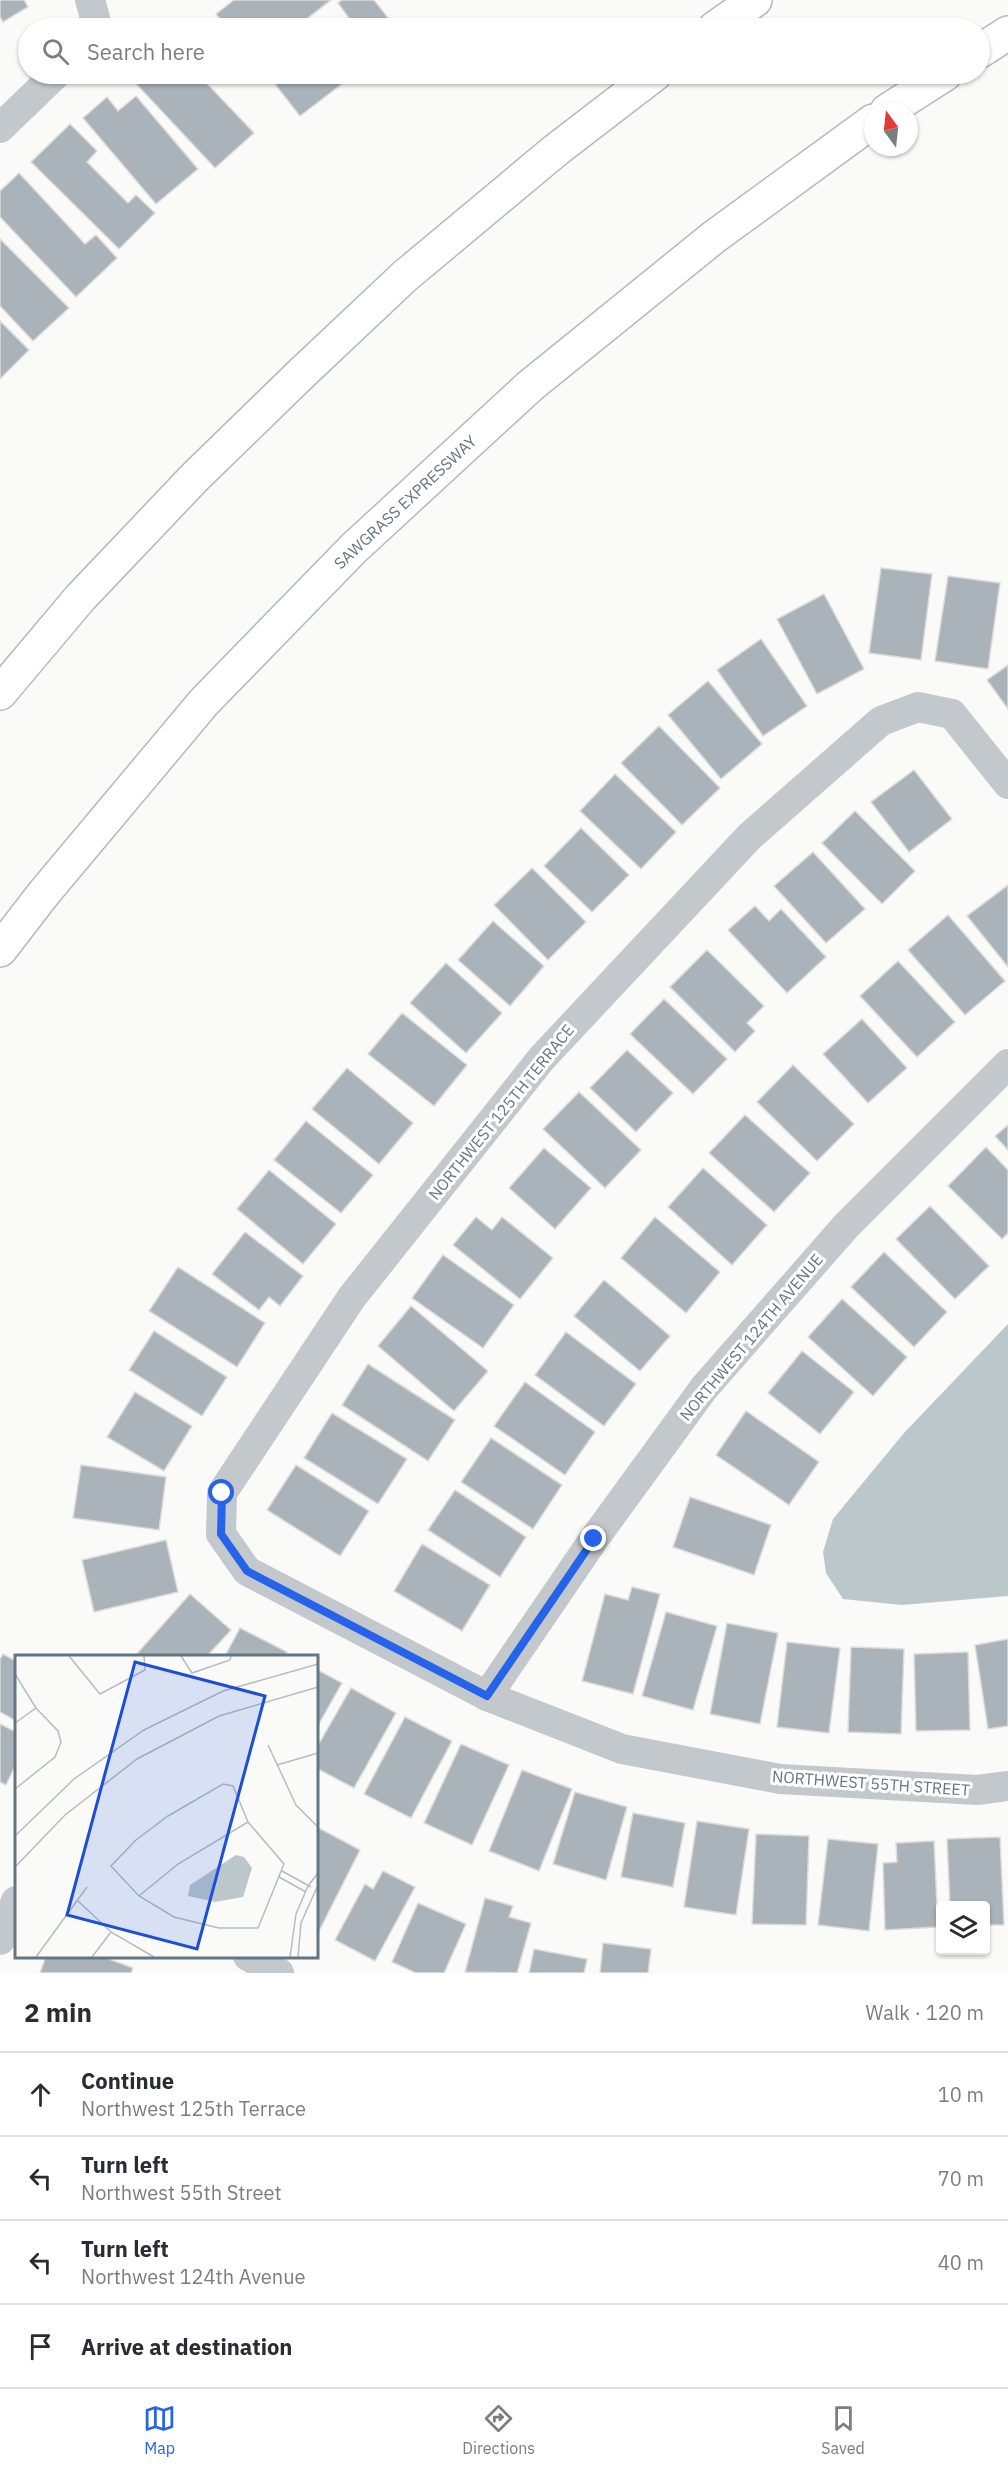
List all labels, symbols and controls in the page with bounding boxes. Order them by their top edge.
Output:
search box [18,18,990,84]
icon: search [39,35,72,68]
text: Search here [87,37,205,66]
north arrow [864,102,918,156]
street label: SAWGRASS EXPRESSWAY [330,430,481,573]
street label: NORTHWEST 125TH TERRACE [424,1020,578,1204]
street label: NORTHWEST 124TH AVENUE [675,1249,827,1425]
route start [208,1479,234,1505]
route end [580,1525,606,1551]
inset map [15,1655,318,1958]
street label: NORTHWEST 55TH STREET [771,1766,971,1800]
map controls [936,1901,990,1955]
button: layers [936,1901,990,1955]
text: 2 min [24,1995,92,2029]
text: Walk · 120 m [866,1999,984,2026]
text: Continue [81,2066,174,2095]
icon: ahead [24,2078,57,2111]
text: 10 m [938,2081,984,2108]
text: Northwest 125th Terrace [81,2095,306,2122]
text: Turn left [81,2150,169,2179]
icon: left [24,2162,57,2195]
text: 70 m [938,2165,984,2192]
text: Northwest 55th Street [81,2179,282,2206]
text: Turn left [81,2234,169,2263]
icon: left [24,2246,57,2279]
text: 40 m [938,2249,984,2276]
text: Northwest 124th Avenue [81,2263,306,2290]
icon: arrive [24,2330,57,2363]
text: Arrive at destination [81,2332,292,2361]
tab: Map [143,2402,176,2458]
tab: Directions [462,2402,535,2458]
tab: Saved [821,2402,865,2458]

